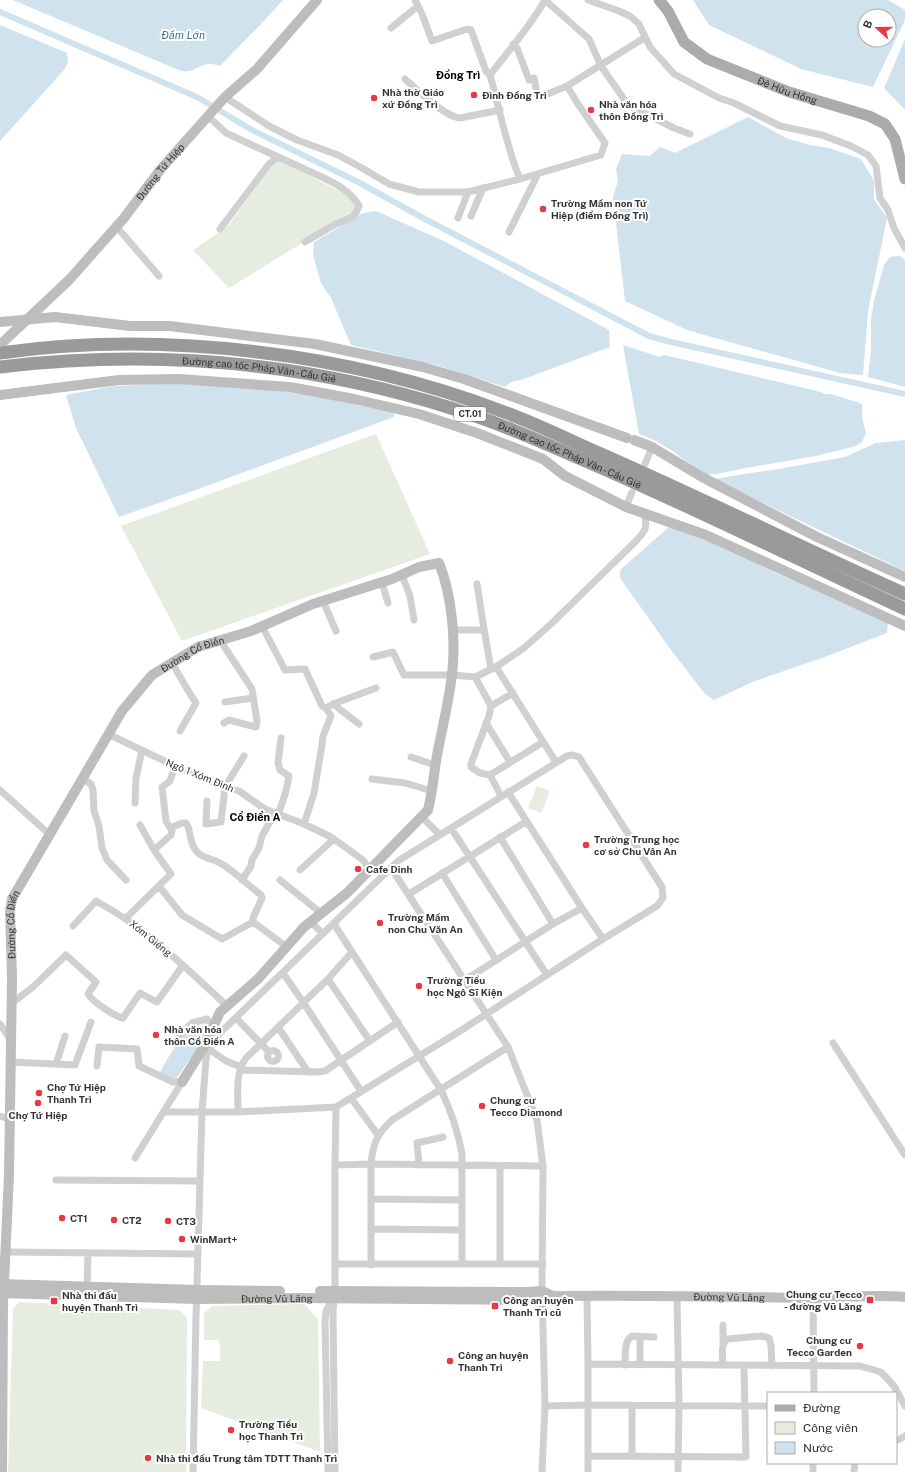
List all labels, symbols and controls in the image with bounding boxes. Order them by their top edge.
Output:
north arrow [857,8,897,48]
text: B [861,18,875,30]
water label: Đầm Lớn [161,29,205,41]
district label: Đồng Trì [436,69,480,81]
street label: Đê Hữu Hồng [756,74,819,106]
place label: Nhà thờ Giáo xứ Đồng Trì [382,86,444,110]
place label: Đình Đồng Trì [482,89,547,101]
marker: Đình Đồng Trì [469,90,479,100]
marker: Nhà thờ Giáo xứ Đồng Trì [369,93,379,103]
place label: Nhà văn hóa thôn Đồng Trì [599,98,664,122]
marker: Nhà văn hóa thôn Đồng Trì [586,105,596,115]
street label: Đường Tứ Hiệp [133,141,187,203]
place label: Trường Mầm non Tứ Hiệp (điểm Đồng Trì) [551,197,649,222]
marker: Trường Mầm non Tứ Hiệp (điểm Đồng Trì) [538,204,548,214]
street label: Đường cao tốc Pháp Vân - Cầu Giẽ [182,354,338,385]
road number: CT.01 [454,407,486,421]
street label: Đường cao tốc Pháp Vân - Cầu Giẽ [496,419,644,491]
street label: Đường Cổ Điển [158,633,226,674]
street label: Ngõ 1 Xóm Đình [164,756,236,794]
district label: Cổ Điển A [229,810,281,823]
place label: Trường Trung học cơ sở Chu Vân An [594,833,680,857]
marker: Trường Trung học cơ sở Chu Vân An [581,840,591,850]
place label: Cafe Dinh [366,863,412,875]
marker: Cafe Dinh [353,864,363,874]
street label: Đường Cổ Điển [4,888,22,959]
place label: Trường Mầm non Chu Văn An [388,911,463,935]
street label: Xóm Giếng [127,917,175,959]
marker: Trường Mầm non Chu Văn An [375,918,385,928]
place label: Trường Tiểu học Ngô Sĩ Kiện [427,974,502,999]
marker: Trường Tiểu học Ngô Sĩ Kiện [414,981,424,991]
place label: Nhà văn hóa thôn Cổ Điển A [164,1023,235,1047]
marker: Nhà văn hóa thôn Cổ Điển A [151,1030,161,1040]
place label: Chợ Tứ Hiệp Thanh Trì [47,1081,106,1105]
marker: Chợ Tứ Hiệp Thanh Trì [34,1088,44,1098]
place label: Chung cư Tecco Diamond [490,1094,562,1118]
marker: Chợ Tứ Hiệp [33,1098,43,1108]
marker: Chung cư Tecco Diamond [477,1101,487,1111]
place label: Chợ Tứ Hiệp [9,1109,67,1122]
place label: CT1 [70,1212,88,1224]
marker: CT1 [57,1213,67,1223]
place label: CT2 [122,1214,142,1226]
marker: CT2 [109,1215,119,1225]
place label: CT3 [176,1215,196,1227]
marker: CT3 [163,1216,173,1226]
place label: WinMart+ [190,1233,237,1245]
marker: WinMart+ [177,1234,187,1244]
place label: Chung cư Tecco - đường Vũ Lăng [784,1288,863,1312]
place label: Nhà thi đấu huyện Thanh Trì [62,1289,138,1314]
street label: Đường Vũ Lăng [693,1290,765,1303]
street label: Đường Vũ Lăng [241,1292,313,1305]
place label: Công an huyên Thanh Trì cũ [503,1294,573,1318]
marker: Chung cư Tecco - đường Vũ Lăng [865,1295,875,1305]
marker: Nhà thi đấu huyện Thanh Trì [49,1296,59,1306]
marker: Công an huyên Thanh Trì cũ [490,1301,500,1311]
place label: Chung cư Tecco Garden [787,1334,853,1358]
marker: Chung cư Tecco Garden [855,1341,865,1351]
place label: Công an huyện Thanh Trì [458,1349,528,1373]
marker: Công an huyện Thanh Trì [445,1356,455,1366]
legend [767,1392,897,1464]
text: Đường [803,1401,841,1415]
place label: Trường Tiểu học Thanh Trì [239,1418,303,1443]
text: Công viên [803,1421,858,1435]
marker: Trường Tiểu học Thanh Trì [226,1425,236,1435]
text: Nước [803,1441,833,1455]
place label: Nhà thi đấu Trung tâm TDTT Thanh Trì [156,1452,338,1464]
marker: Nhà thi đấu Trung tâm TDTT Thanh Trì [143,1453,153,1463]

